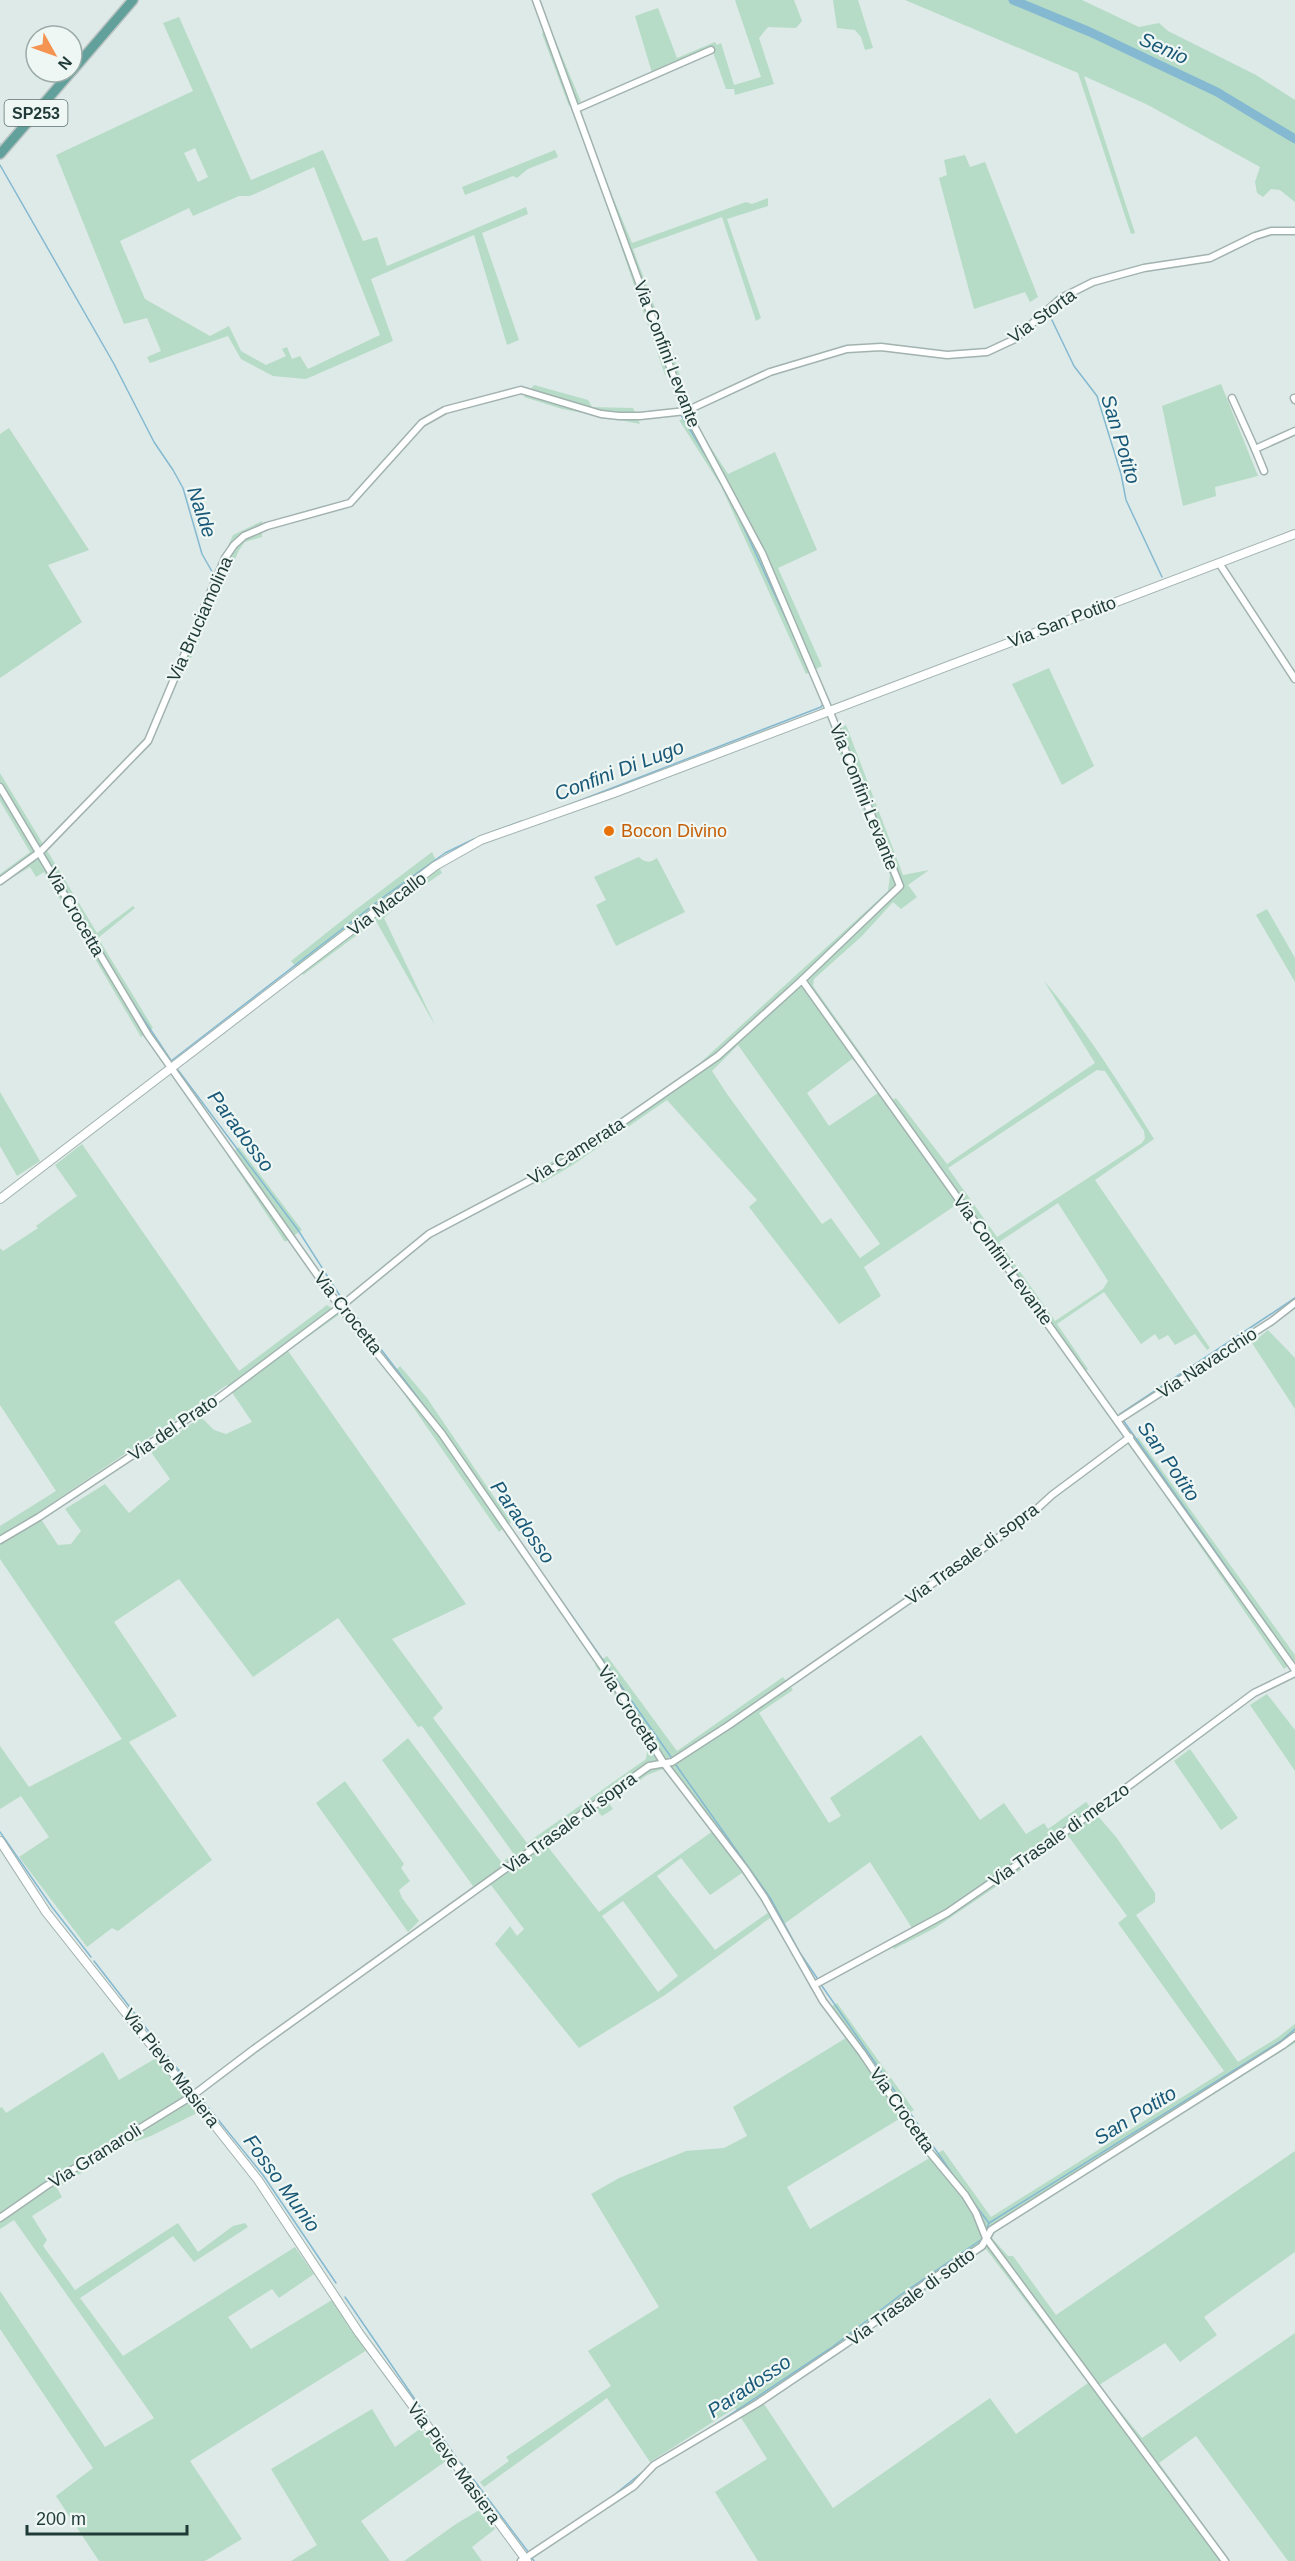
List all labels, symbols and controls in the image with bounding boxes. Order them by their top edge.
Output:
north arrow [24,24,84,84]
water label: Senio [1136,28,1192,68]
text: N [55,53,75,73]
road number: SP253 [4,100,68,126]
street label: Via Confini Levante [630,278,704,430]
street label: Via Storta [1004,284,1081,347]
water label: San Potito [1097,392,1145,486]
water label: Nalde [183,484,221,540]
street label: Via Bruciamolina [163,552,237,685]
street label: Via San Potito [1005,592,1119,652]
street label: Via Confini Levante [826,721,902,873]
water label: Confini Di Lugo [551,735,687,805]
place label: Bocon Divino [621,821,727,841]
marker: Bocon Divino [602,824,616,838]
street label: Via Crocetta [42,864,109,961]
street label: Via Macallo [344,868,430,940]
water label: Paradosso [203,1086,279,1176]
street label: Via Camerata [524,1113,629,1189]
street label: Via Confini Levante [949,1191,1057,1329]
street label: Via Crocetta [310,1268,387,1359]
street label: Via Navacchio [1153,1323,1261,1403]
street label: Via del Prato [125,1391,221,1465]
water label: San Potito [1134,1417,1204,1505]
water label: Paradosso [487,1477,559,1567]
street label: Via Trasale di sopra [902,1499,1043,1609]
street label: Via Crocetta [594,1662,665,1757]
street label: Via Trasale di sopra [500,1768,641,1878]
street label: Via Trasale di mezzo [985,1779,1133,1891]
street label: Via Pieve Masiera [119,2005,224,2132]
street label: Via Crocetta [865,2064,939,2157]
water label: San Potito [1090,2081,1180,2149]
street label: Via Granaroli [45,2120,145,2192]
water label: Fosso Munio [239,2130,325,2236]
street label: Via Trasale di sotto [843,2244,979,2350]
water label: Paradosso [703,2350,795,2422]
street label: Via Pieve Masiera [403,2399,505,2528]
scale bar [27,2498,188,2536]
text: 200 m [36,2509,86,2529]

